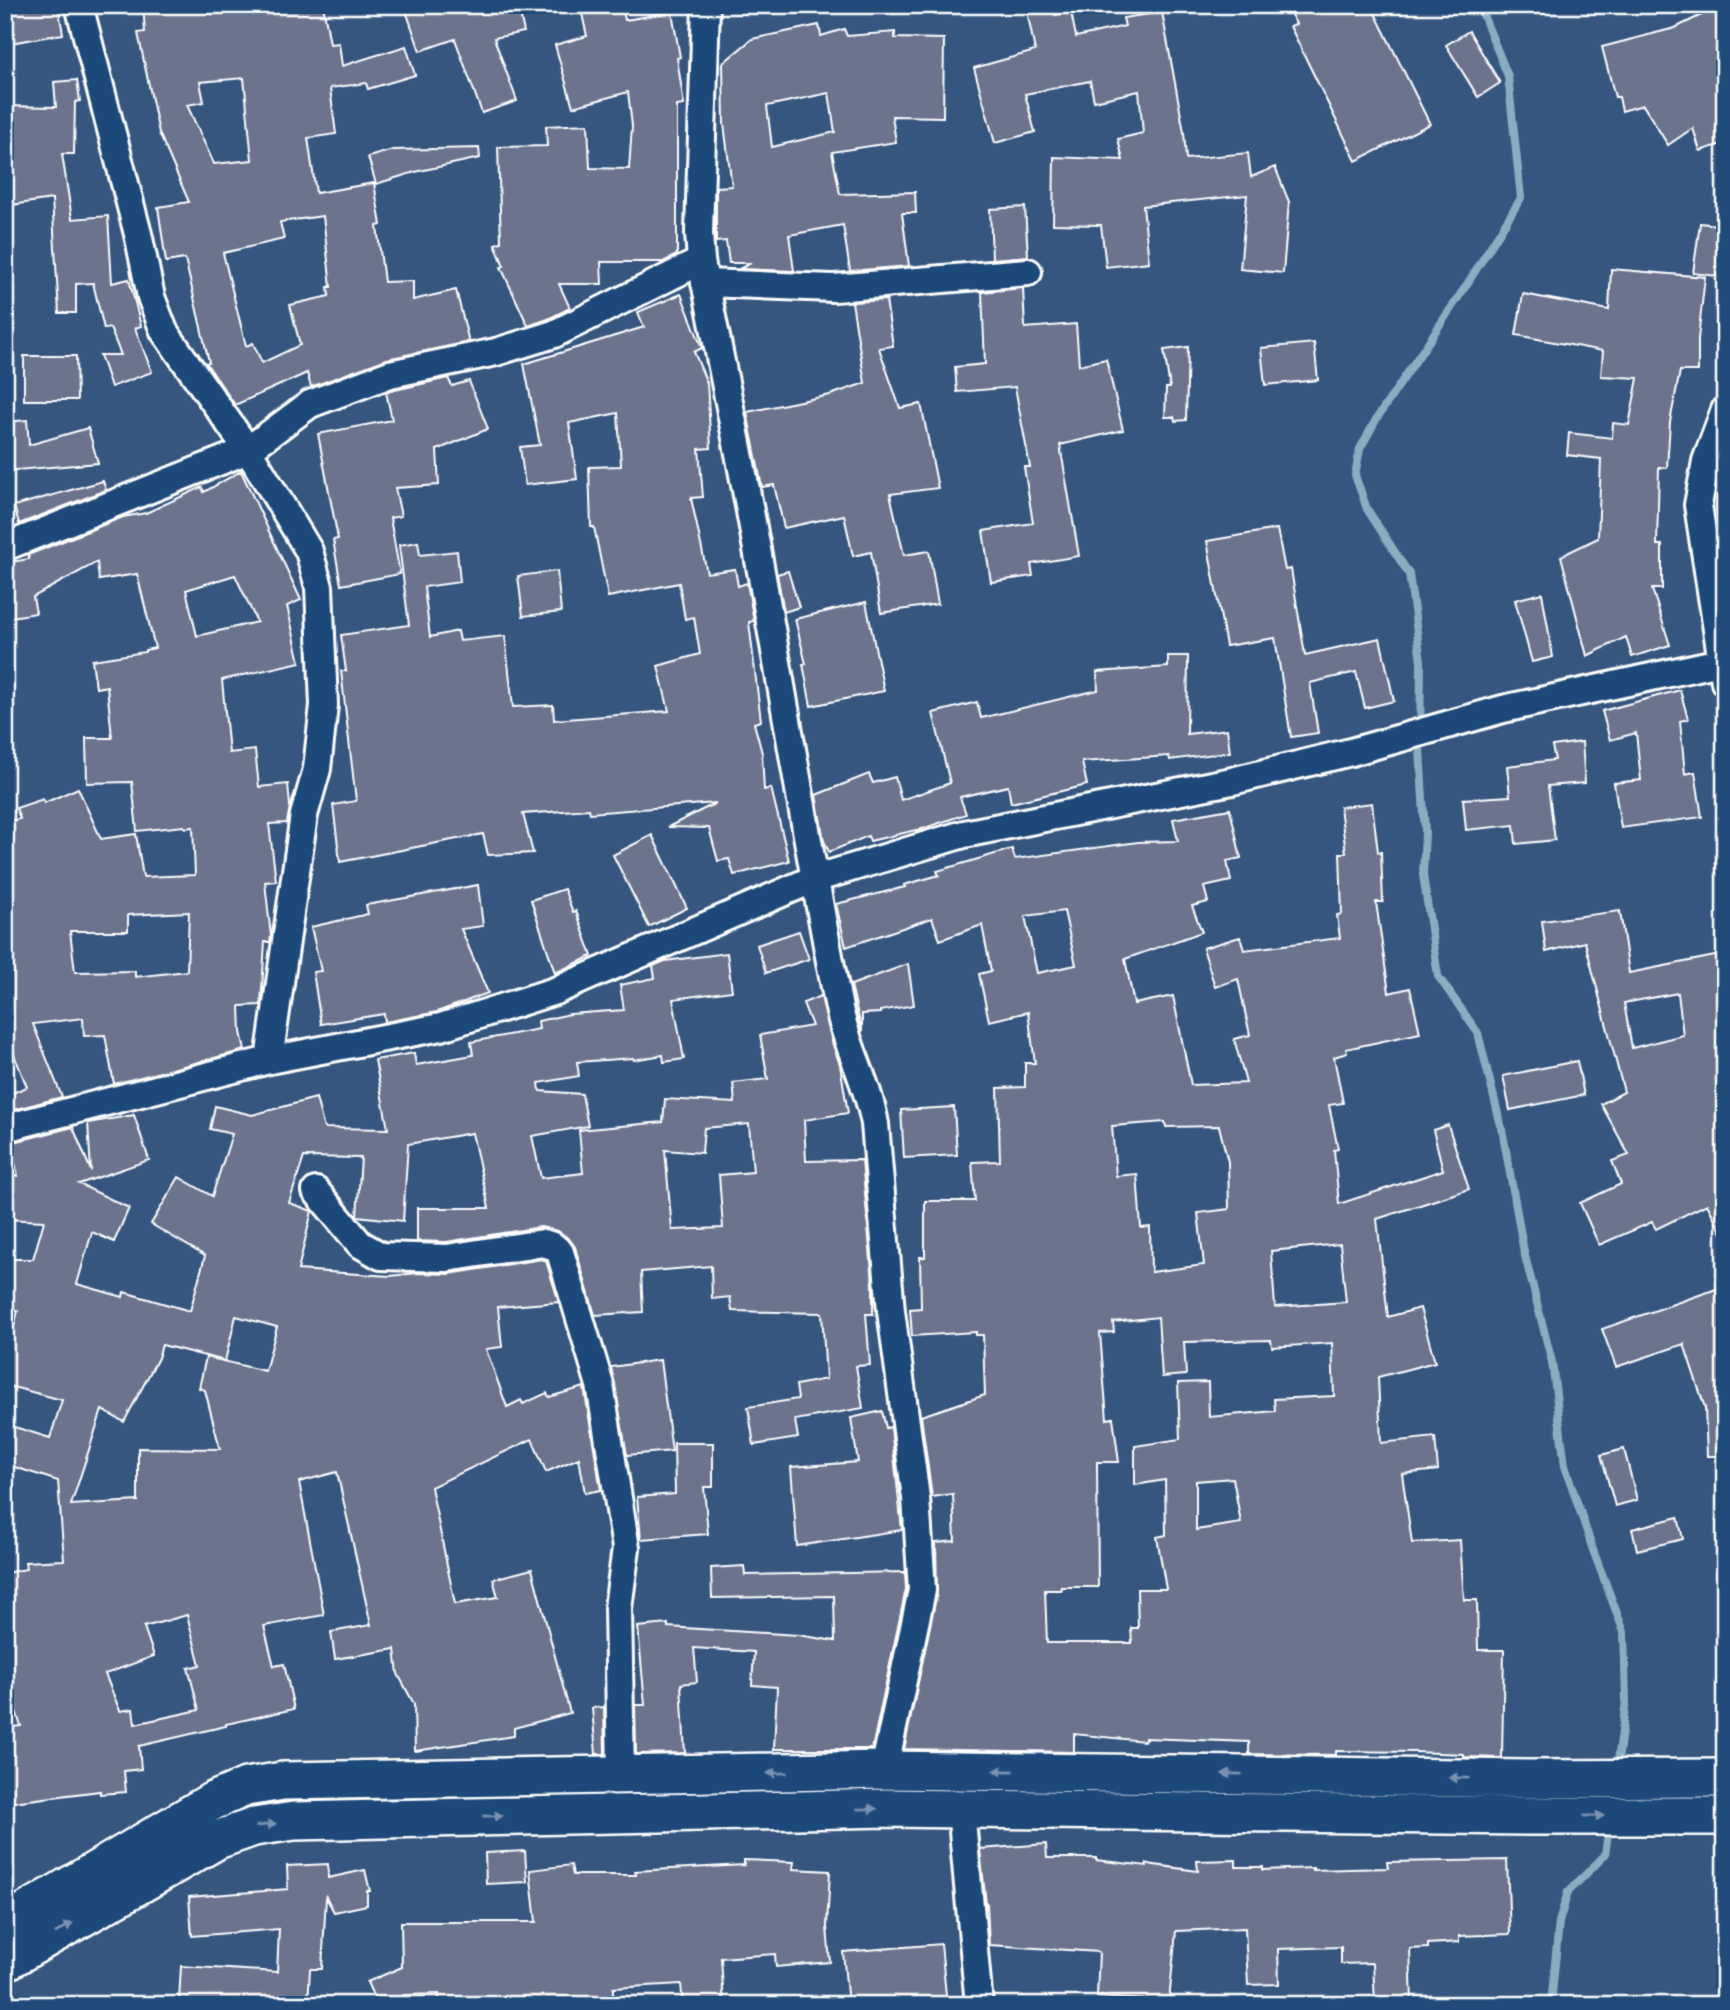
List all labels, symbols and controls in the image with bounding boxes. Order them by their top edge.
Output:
one-way arrow [993,1765,1015,1777]
one-way arrow [765,1767,787,1779]
one-way arrow [1220,1769,1242,1780]
one-way arrow [1448,1772,1470,1783]
one-way arrow [856,1803,878,1815]
one-way arrow [482,1810,504,1821]
one-way arrow [1583,1810,1605,1822]
one-way arrow [255,1819,277,1830]
one-way arrow [55,1922,74,1934]

